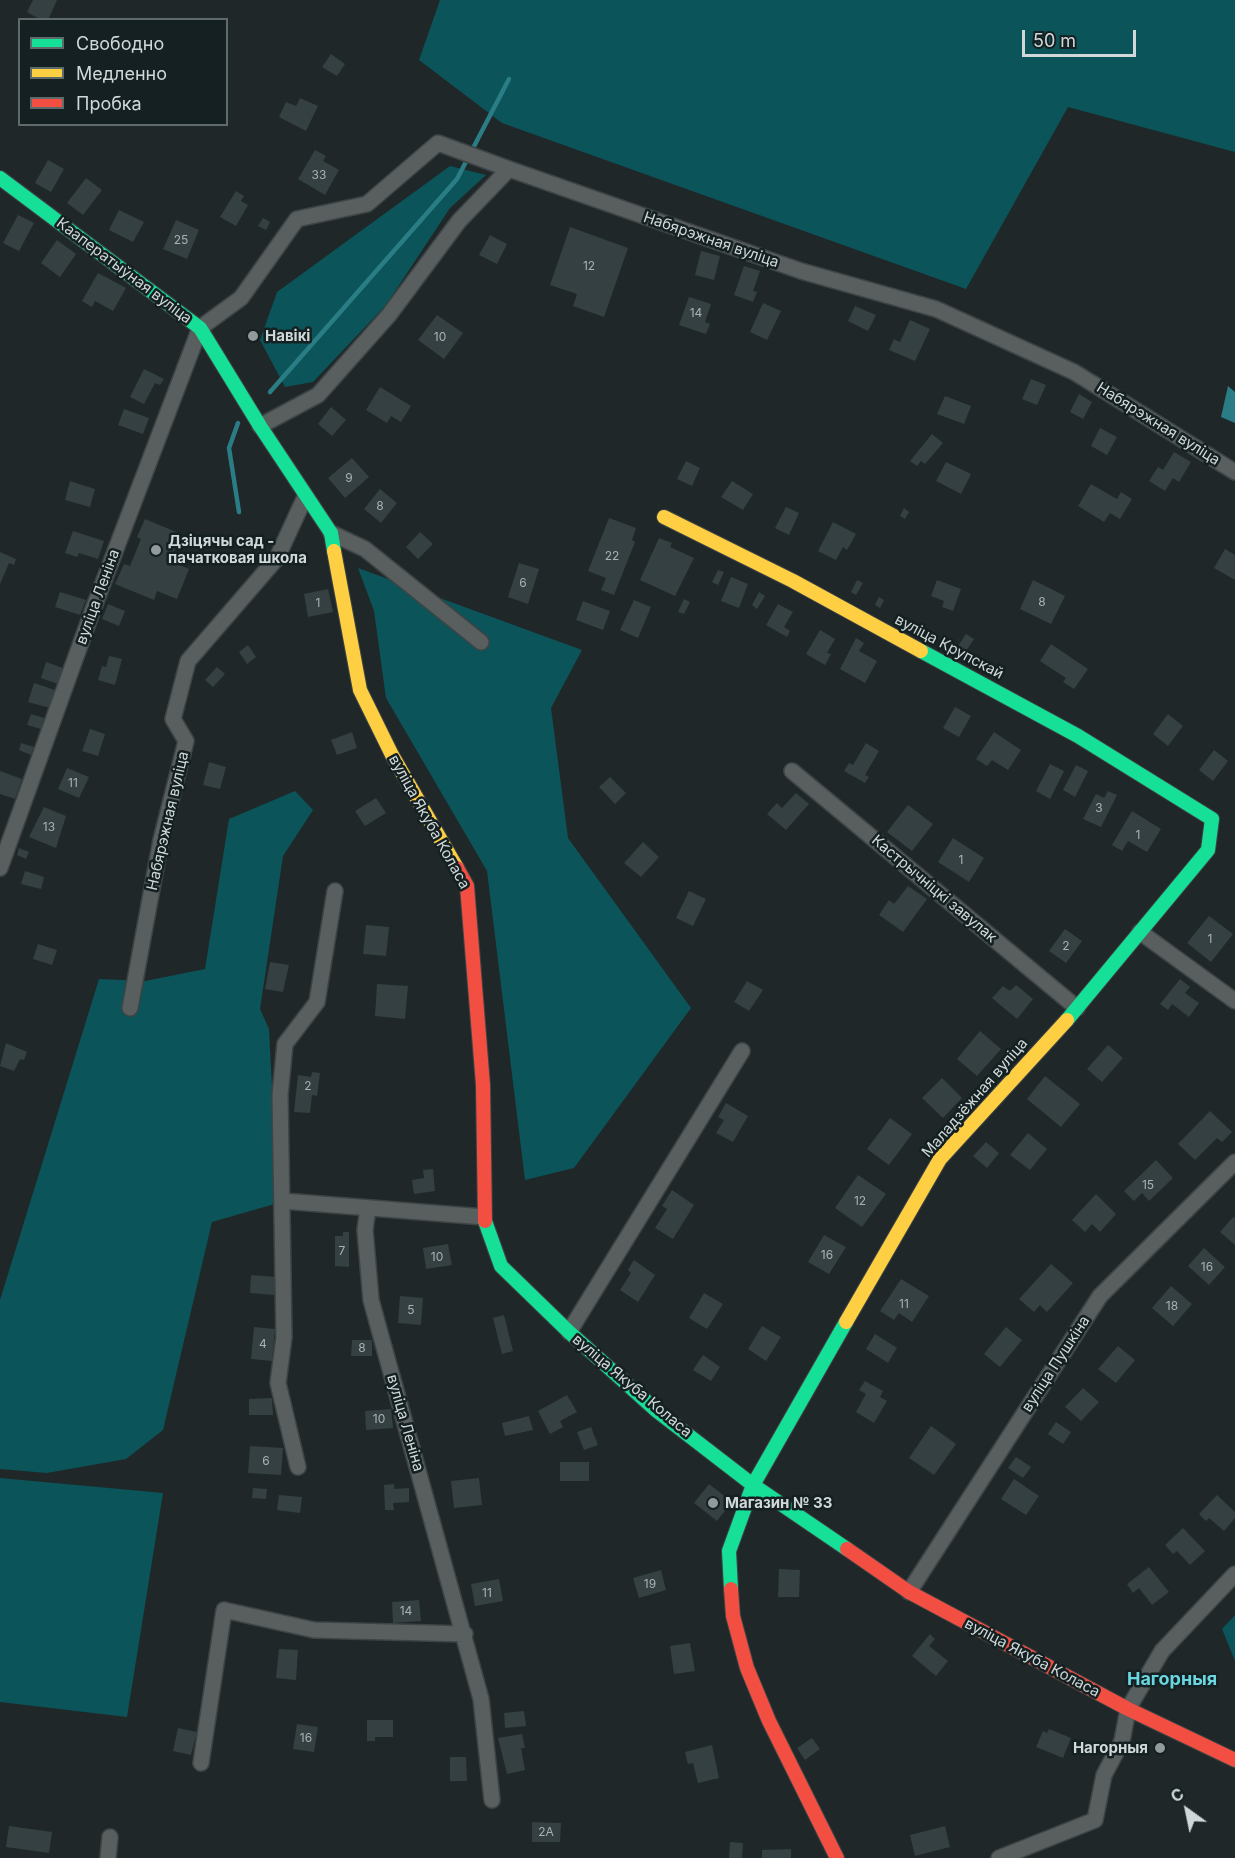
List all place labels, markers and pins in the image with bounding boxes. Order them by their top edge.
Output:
place label: Навікі [265,327,310,345]
marker: Навікі [246,329,260,343]
place label: Дзіцячы сад - пачатковая школа [168,532,307,567]
marker: Дзіцячы сад - пачатковая школа [149,543,163,557]
place label: Магазин № 33 [725,1494,832,1512]
marker: Магазин № 33 [706,1496,720,1510]
place label: Нагорныя [1073,1739,1148,1757]
marker: Нагорныя [1153,1741,1167,1755]

